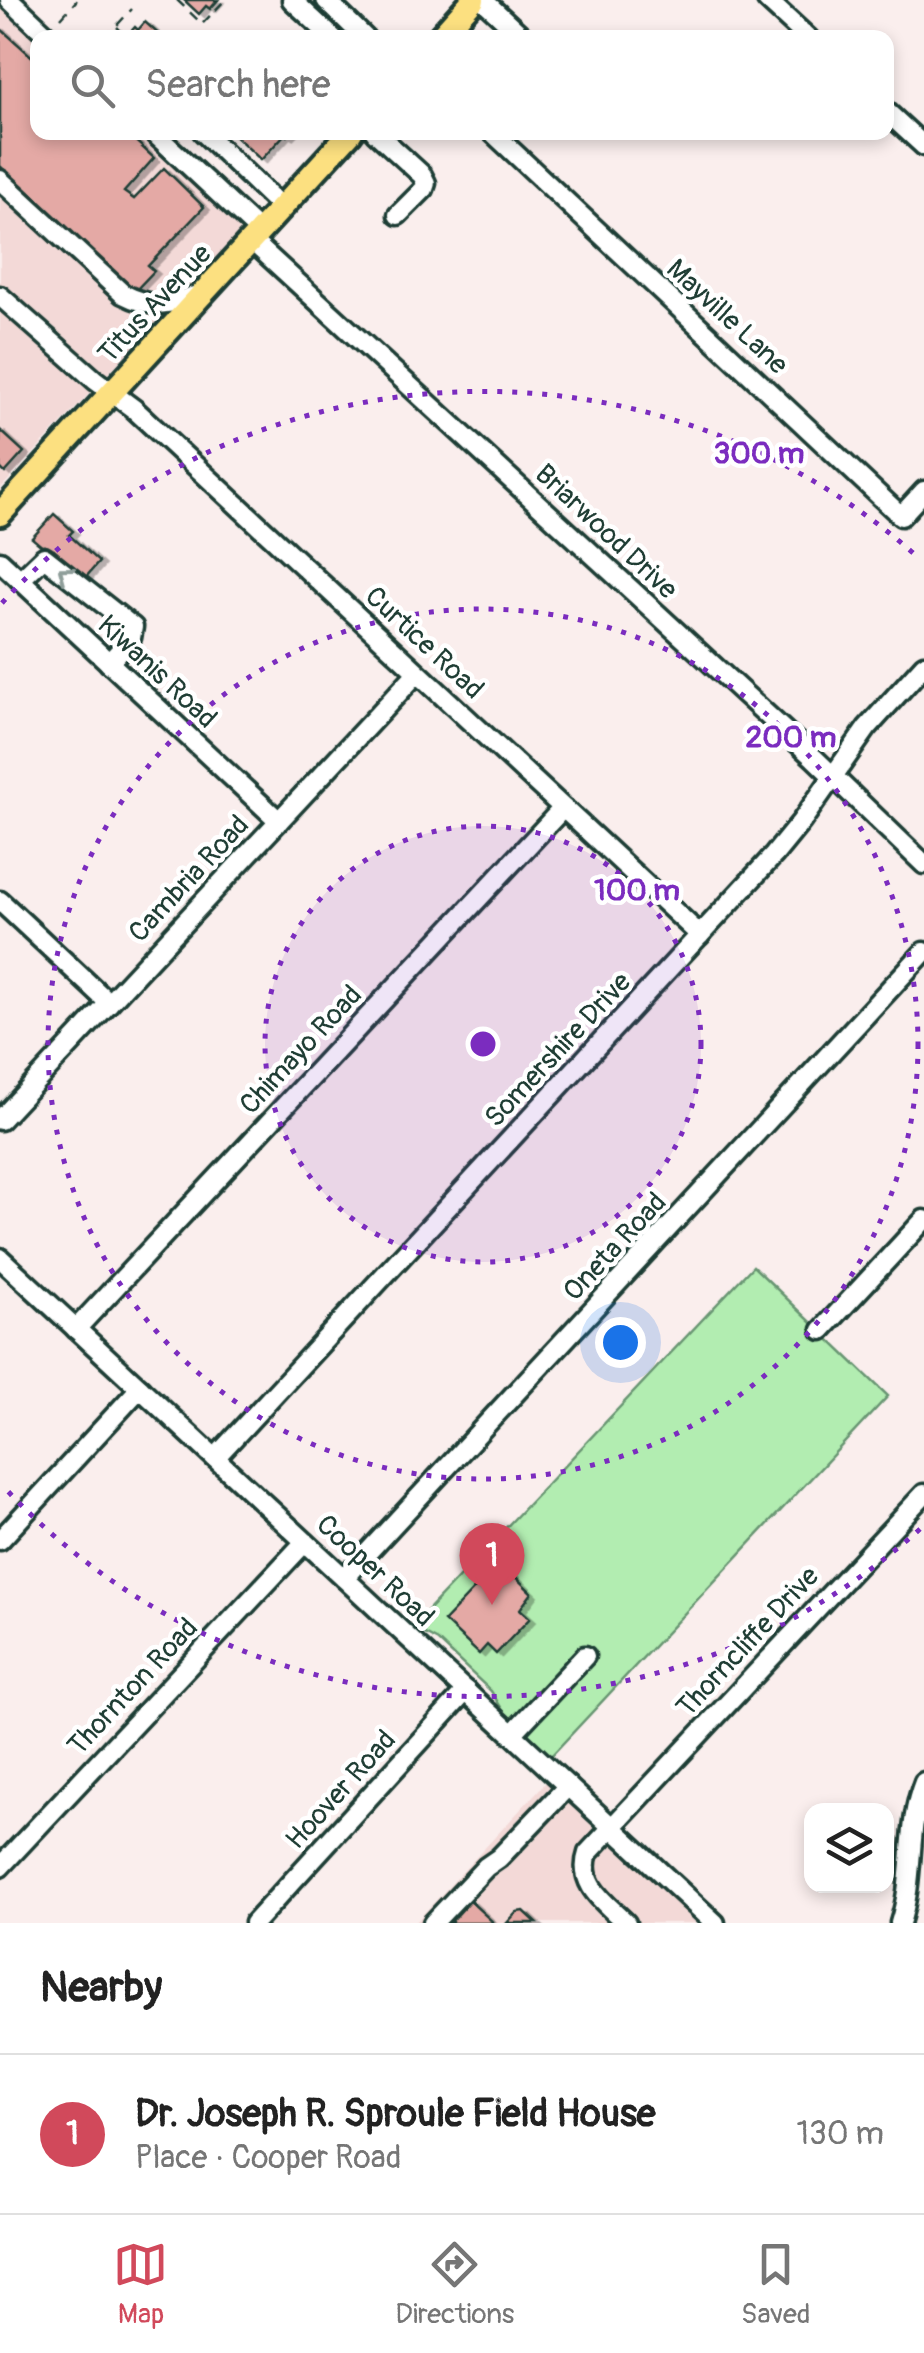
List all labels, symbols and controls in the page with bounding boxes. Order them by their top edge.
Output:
search box [30,30,894,140]
icon: search [65,58,120,113]
text: Search here [145,61,331,109]
street label: Titus Avenue [91,237,219,371]
street label: Mayville Lane [659,252,795,382]
text: 300 m [714,435,804,472]
street label: Briarwood Drive [527,457,685,607]
one-way arrow [58,568,76,585]
street label: Curtice Road [357,579,491,707]
street label: Kiwanis Road [90,608,224,736]
text: 200 m [746,719,836,756]
street label: Cambria Road [121,808,257,950]
text: 100 m [594,872,680,909]
street label: Somershire Drive [477,965,639,1135]
street label: Chimayo Road [232,978,370,1122]
centre of rings [465,1026,501,1062]
street label: Oneta Road [556,1185,674,1309]
your location [595,1317,646,1368]
street label: Cooper Road [309,1508,441,1635]
pin: 1 [460,1522,524,1605]
street label: Thorncliffe Drive [669,1559,827,1725]
street label: Thornton Road [61,1611,206,1763]
street label: Hoover Road [279,1723,404,1857]
map controls [804,1803,894,1893]
button: layers [804,1803,894,1893]
text: Nearby [40,1962,162,2014]
text: Dr. Joseph R. Sproule Field House [135,2090,656,2138]
text: 1 [66,2114,79,2154]
text: 130 m [796,2114,884,2154]
text: Place · Cooper Road [135,2138,401,2178]
tab: Map [113,2237,168,2332]
tab: Directions [395,2237,514,2332]
tab: Saved [741,2237,811,2332]

